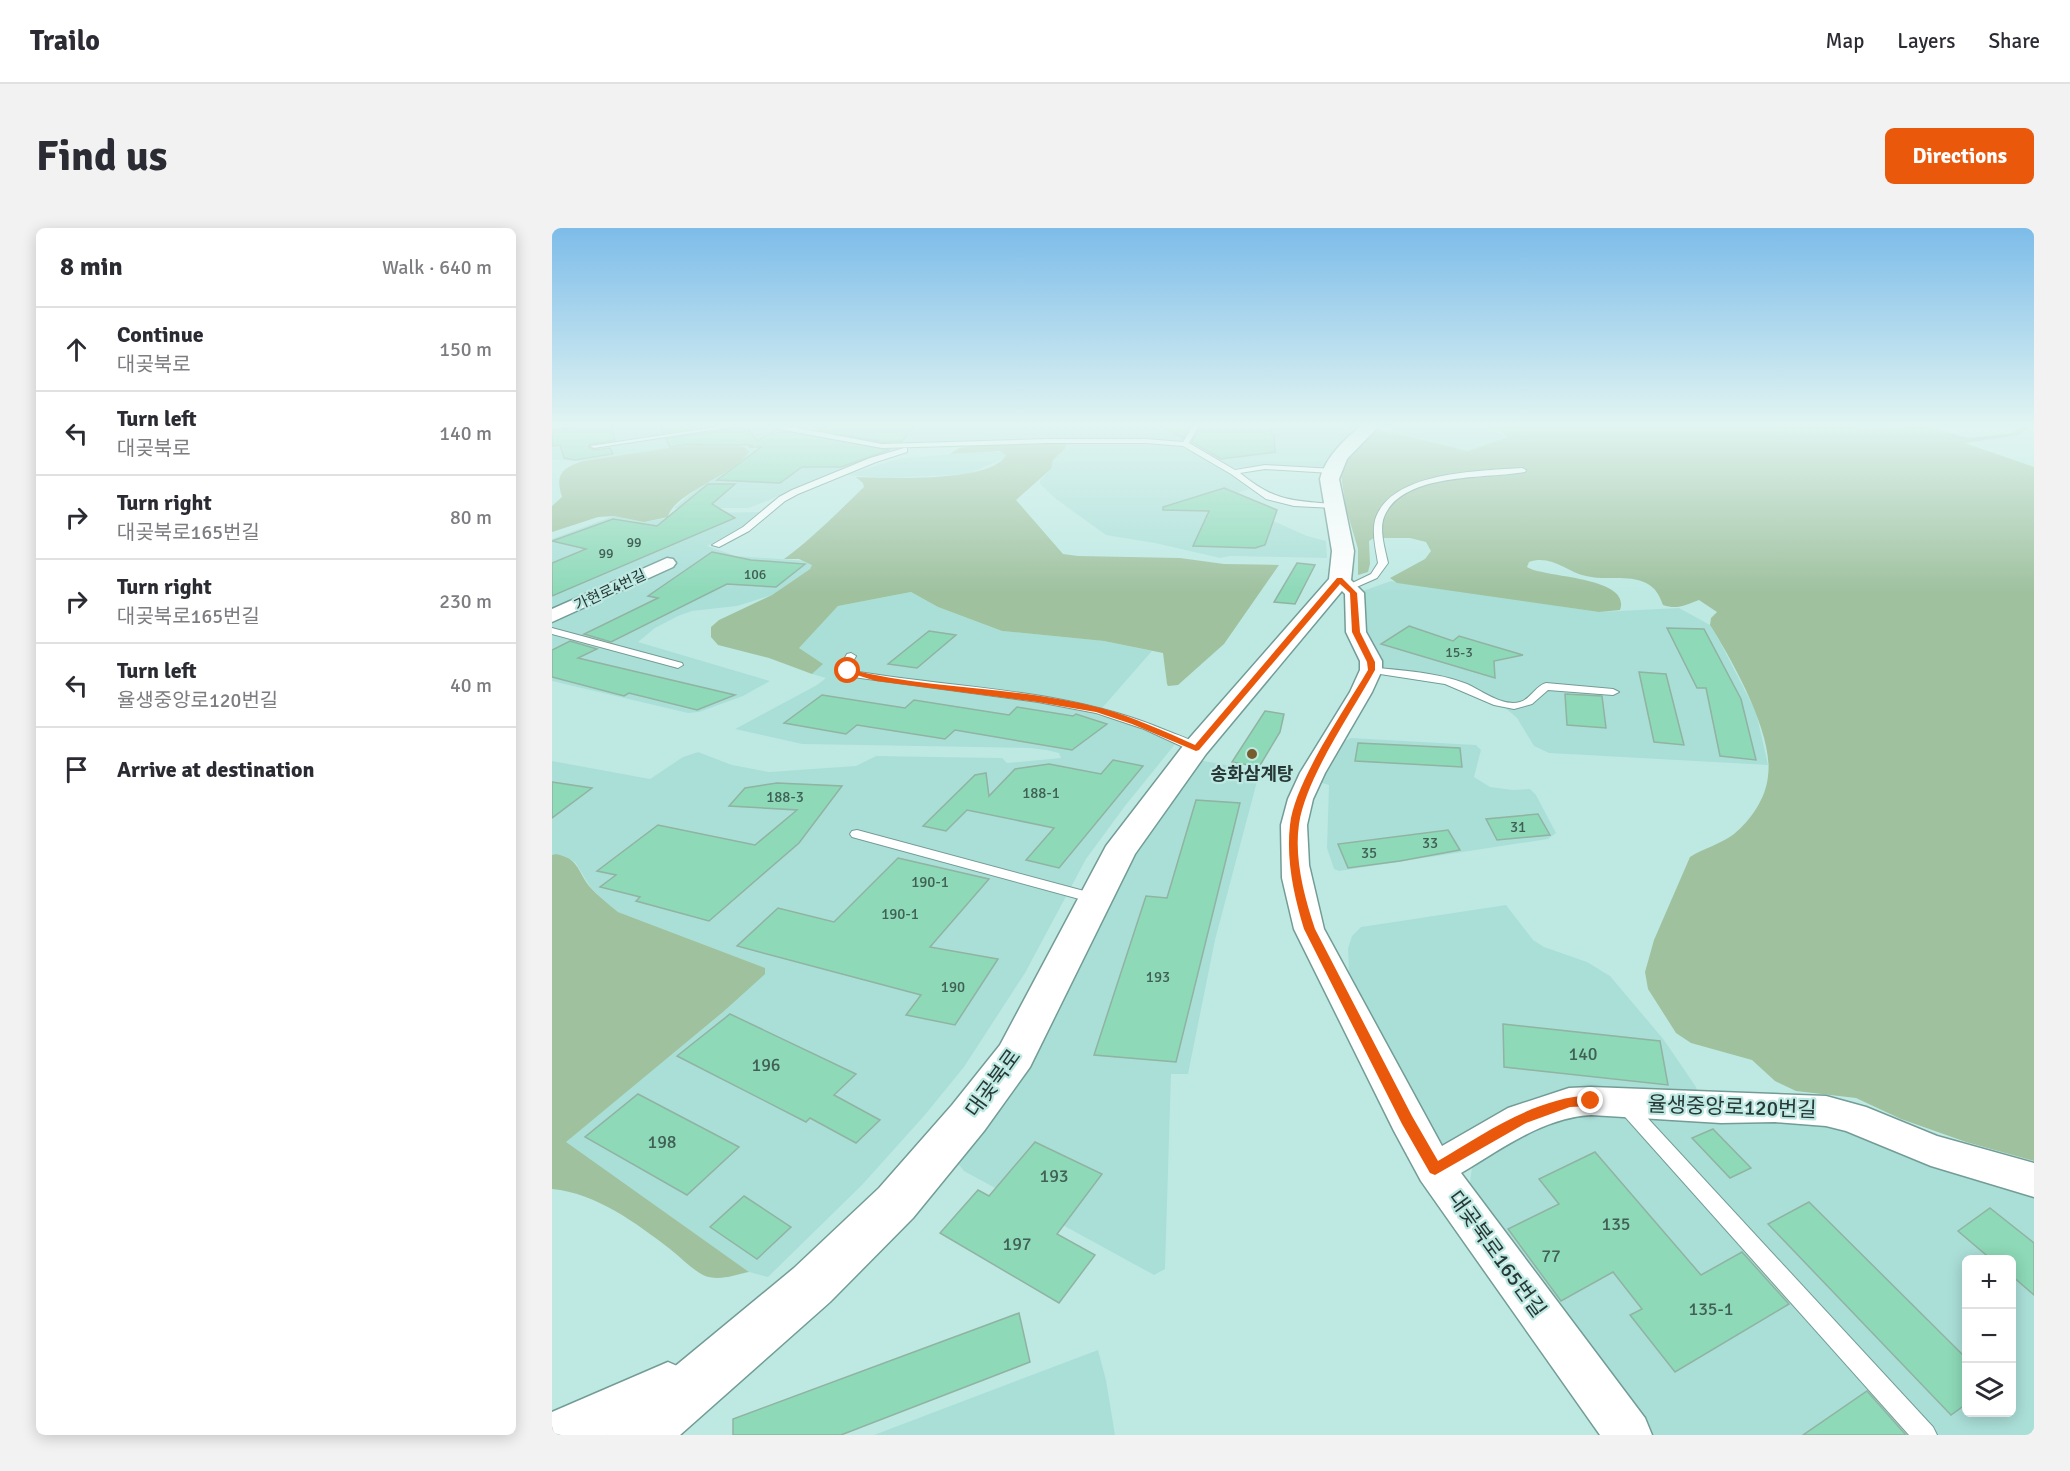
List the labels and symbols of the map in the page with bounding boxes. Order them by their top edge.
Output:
house number: 99 [626,534,642,551]
house number: 99 [598,545,614,562]
street label: 가현로4번길 [571,566,649,614]
house number: 106 [744,566,766,583]
house number: 15-3 [1445,644,1473,661]
route start [834,657,860,683]
marker: 송화삼계탕 [1245,747,1259,761]
place label: 송화삼계탕 [1211,763,1294,785]
house number: 188-1 [1022,784,1060,802]
house number: 188-3 [766,788,804,806]
house number: 31 [1510,818,1526,836]
house number: 33 [1422,834,1438,852]
house number: 35 [1361,844,1377,862]
house number: 190-1 [911,873,949,891]
house number: 190-1 [881,905,919,923]
house number: 193 [1146,968,1170,986]
house number: 190 [941,978,965,996]
house number: 140 [1568,1043,1598,1065]
street label: 대곶북로 [960,1044,1026,1122]
house number: 196 [751,1054,781,1076]
route end [1577,1087,1603,1113]
street label: 율생중앙로120번길 [1647,1091,1817,1123]
house number: 198 [647,1131,677,1153]
house number: 193 [1039,1165,1069,1187]
street label: 대곶북로165번길 [1442,1186,1552,1322]
house number: 135 [1601,1213,1631,1235]
house number: 197 [1002,1233,1032,1255]
house number: 77 [1541,1245,1561,1267]
house number: 135-1 [1688,1298,1734,1320]

